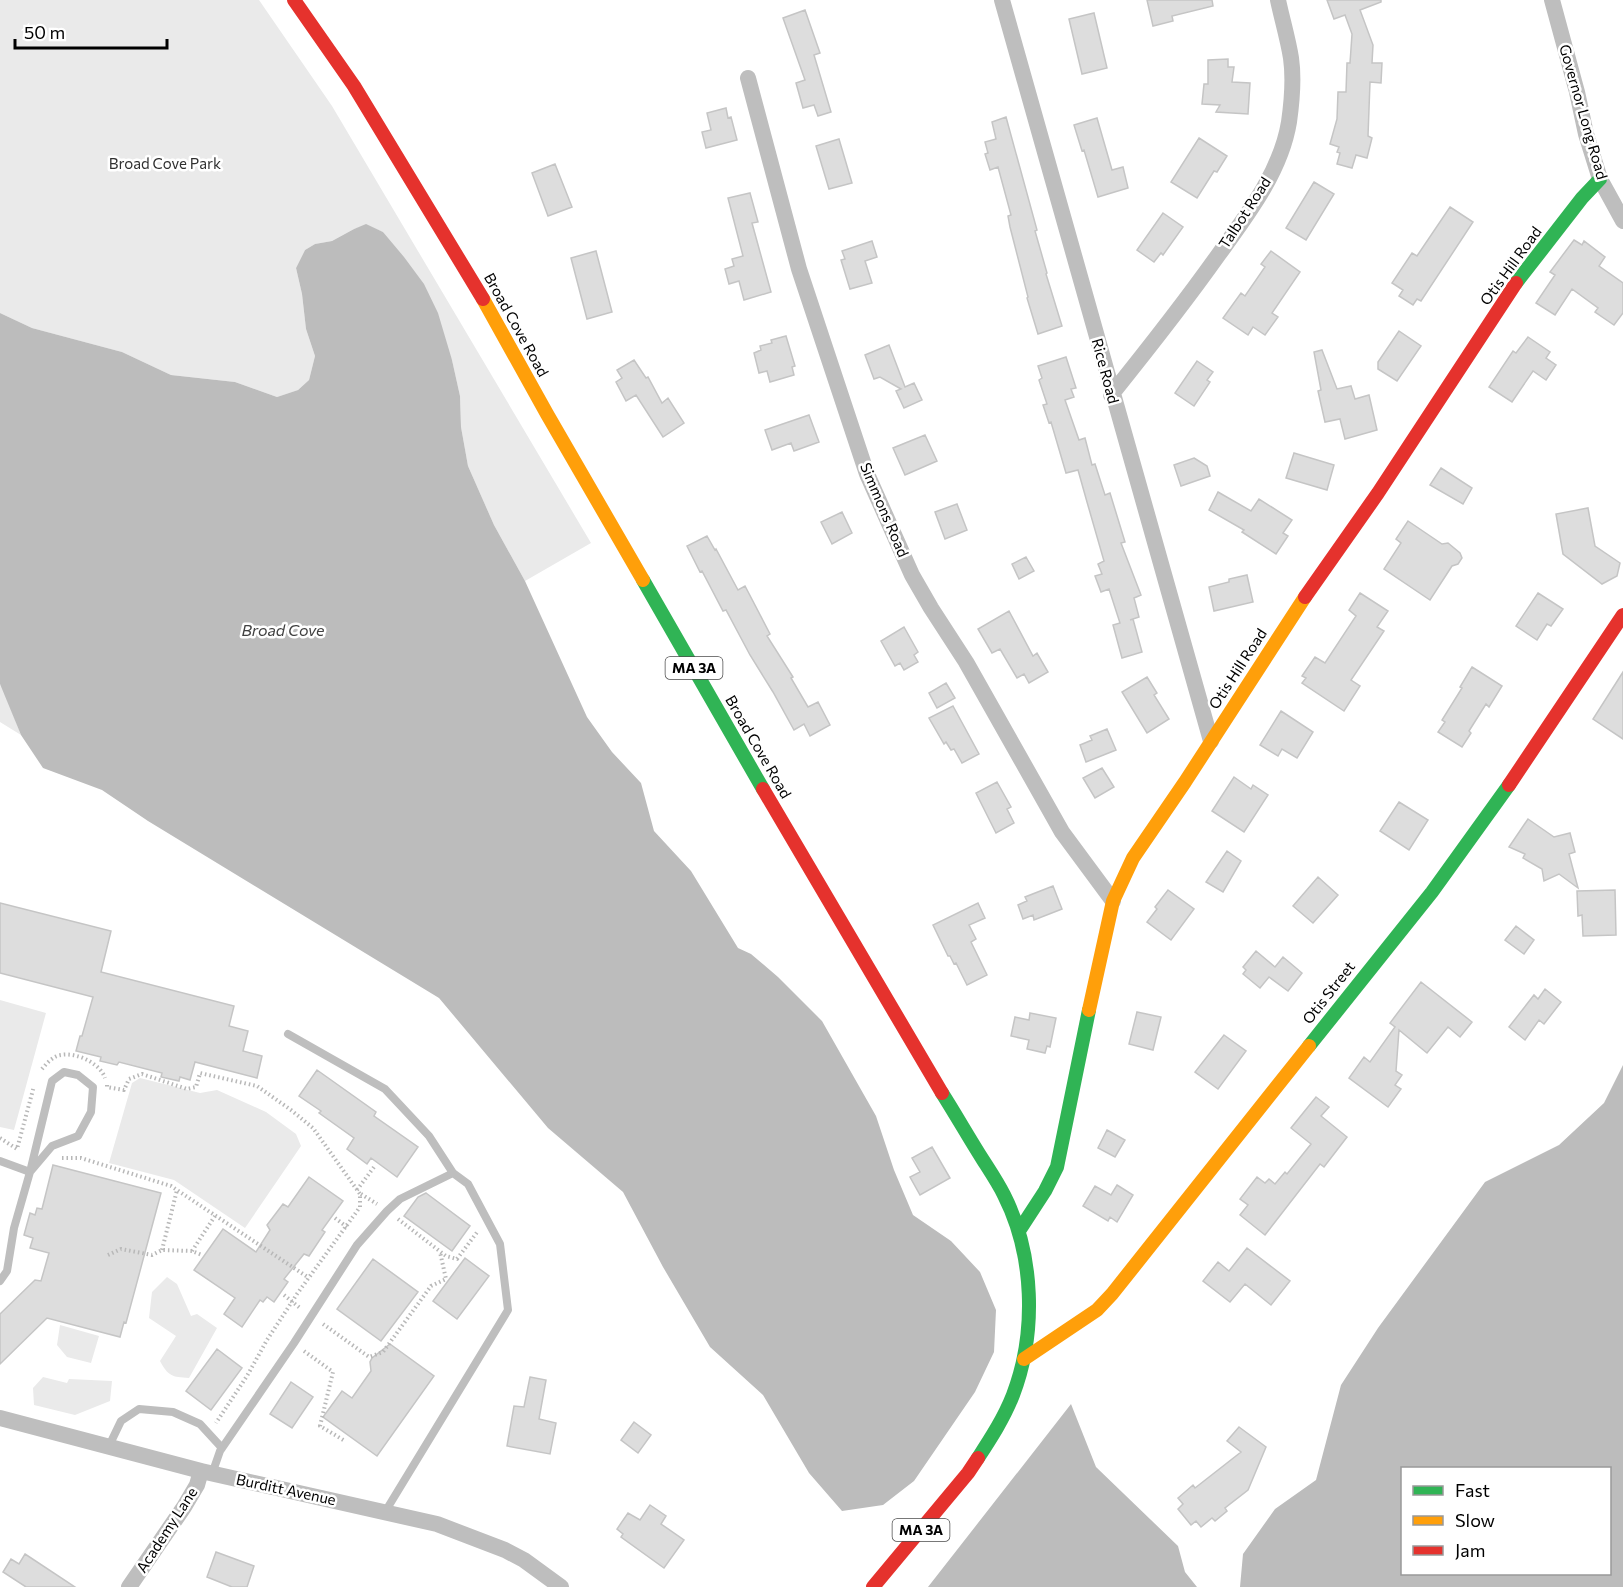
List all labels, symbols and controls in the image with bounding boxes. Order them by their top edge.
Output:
scale bar [15,12,166,50]
text: 50 m [24,21,65,43]
street label: Governor Long Road [1556,42,1612,181]
park label: Broad Cove Park [109,154,221,172]
street label: Talbot Road [1214,173,1274,252]
street label: Otis Hill Road [1476,223,1545,308]
street label: Broad Cove Road [481,269,553,380]
street label: Rice Road [1089,336,1123,405]
street label: Simmons Road [857,460,913,560]
water label: Broad Cove [241,620,325,639]
street label: Otis Hill Road [1204,625,1270,712]
road number: MA 3A [666,657,722,679]
street label: Broad Cove Road [722,692,796,801]
street label: Otis Street [1298,958,1358,1027]
legend [1401,1467,1611,1575]
street label: Burditt Avenue [235,1470,338,1508]
text: Fast [1455,1479,1490,1501]
street label: Academy Lane [132,1483,201,1576]
text: Slow [1455,1509,1495,1531]
road number: MA 3A [892,1519,950,1541]
text: Jam [1455,1539,1485,1561]

